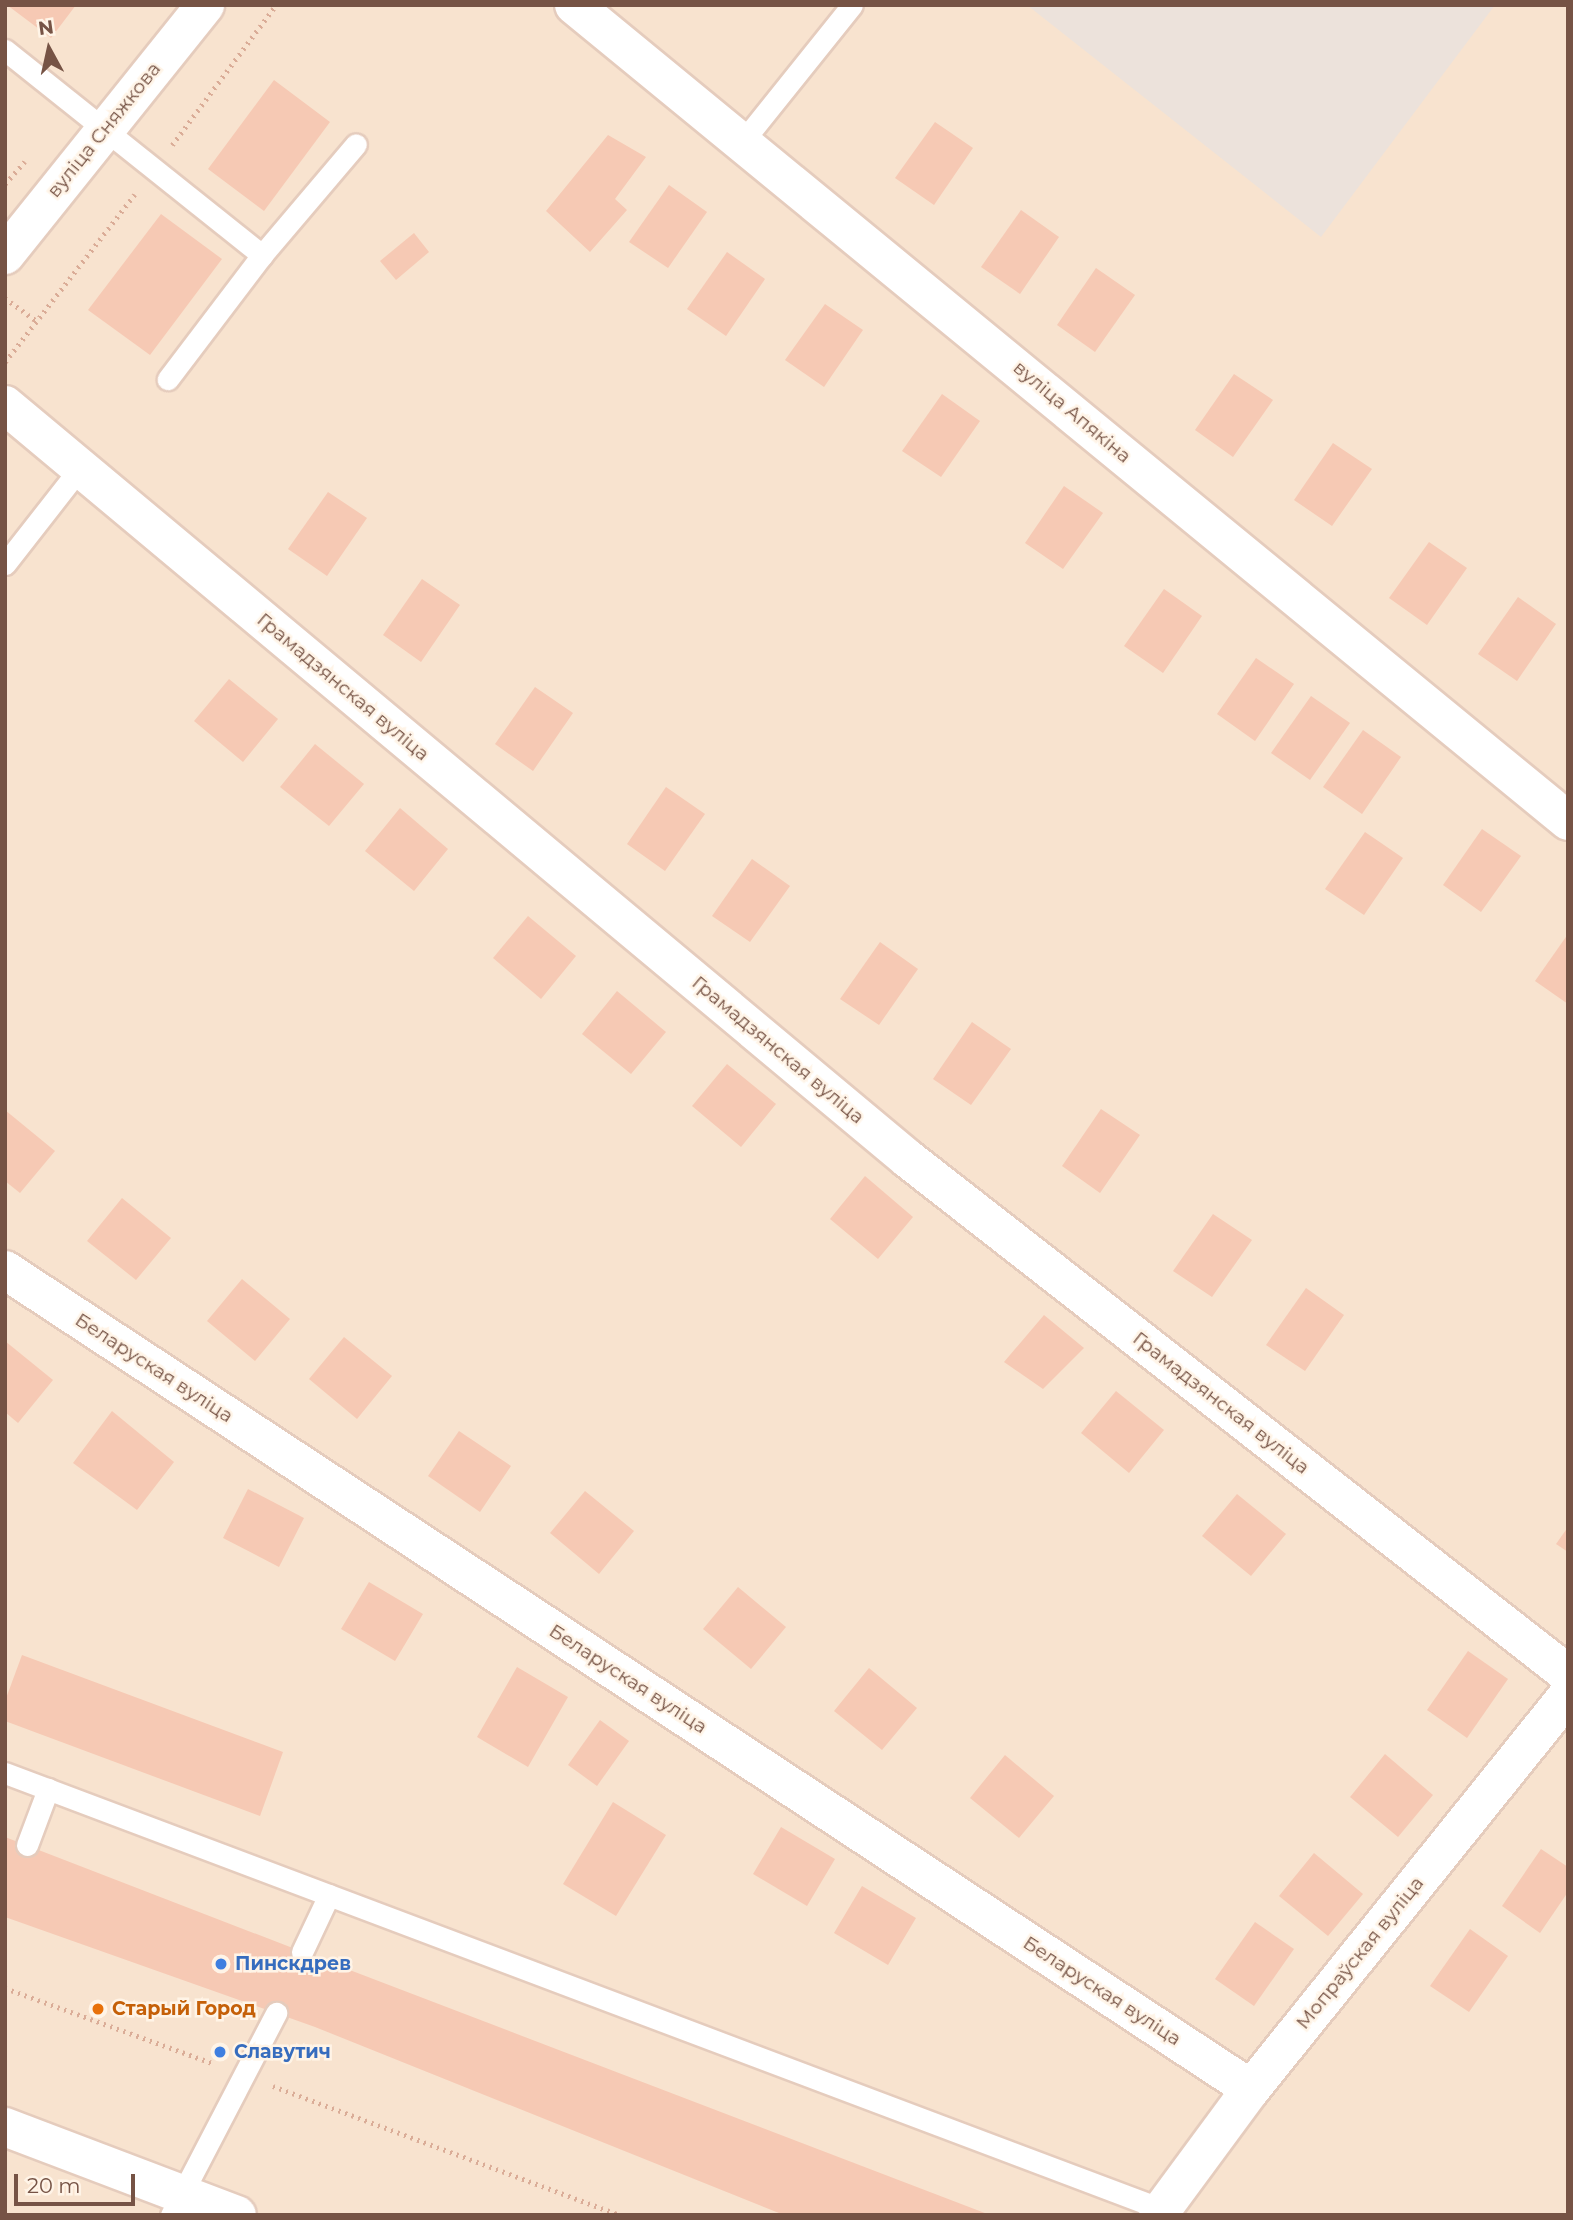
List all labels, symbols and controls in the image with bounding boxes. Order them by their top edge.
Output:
north arrow [14,14,84,84]
text: N [37,15,55,40]
street label: вуліца Сняжкова [43,58,165,202]
street label: вуліца Апякіна [1009,356,1135,468]
street label: Грамадзянская вуліца [252,608,434,766]
street label: Грамадзянская вуліца [687,971,869,1129]
street label: Беларуская вуліца [71,1308,237,1428]
street label: Грамадзянская вуліца [1128,1327,1314,1479]
street label: Беларуская вуліца [545,1619,711,1739]
street label: Мопраўская вуліца [1291,1872,1429,2034]
street label: Беларуская вуліца [1019,1931,1185,2051]
place label: Пинскдрев [235,1953,351,1975]
marker: Пинскдрев [213,1956,229,1972]
place label: Старый Город [112,1998,256,2020]
marker: Старый Город [90,2001,106,2017]
place label: Славутич [234,2041,331,2063]
marker: Славутич [212,2044,228,2060]
scale bar [18,2160,138,2204]
text: 20 m [27,2173,81,2198]

